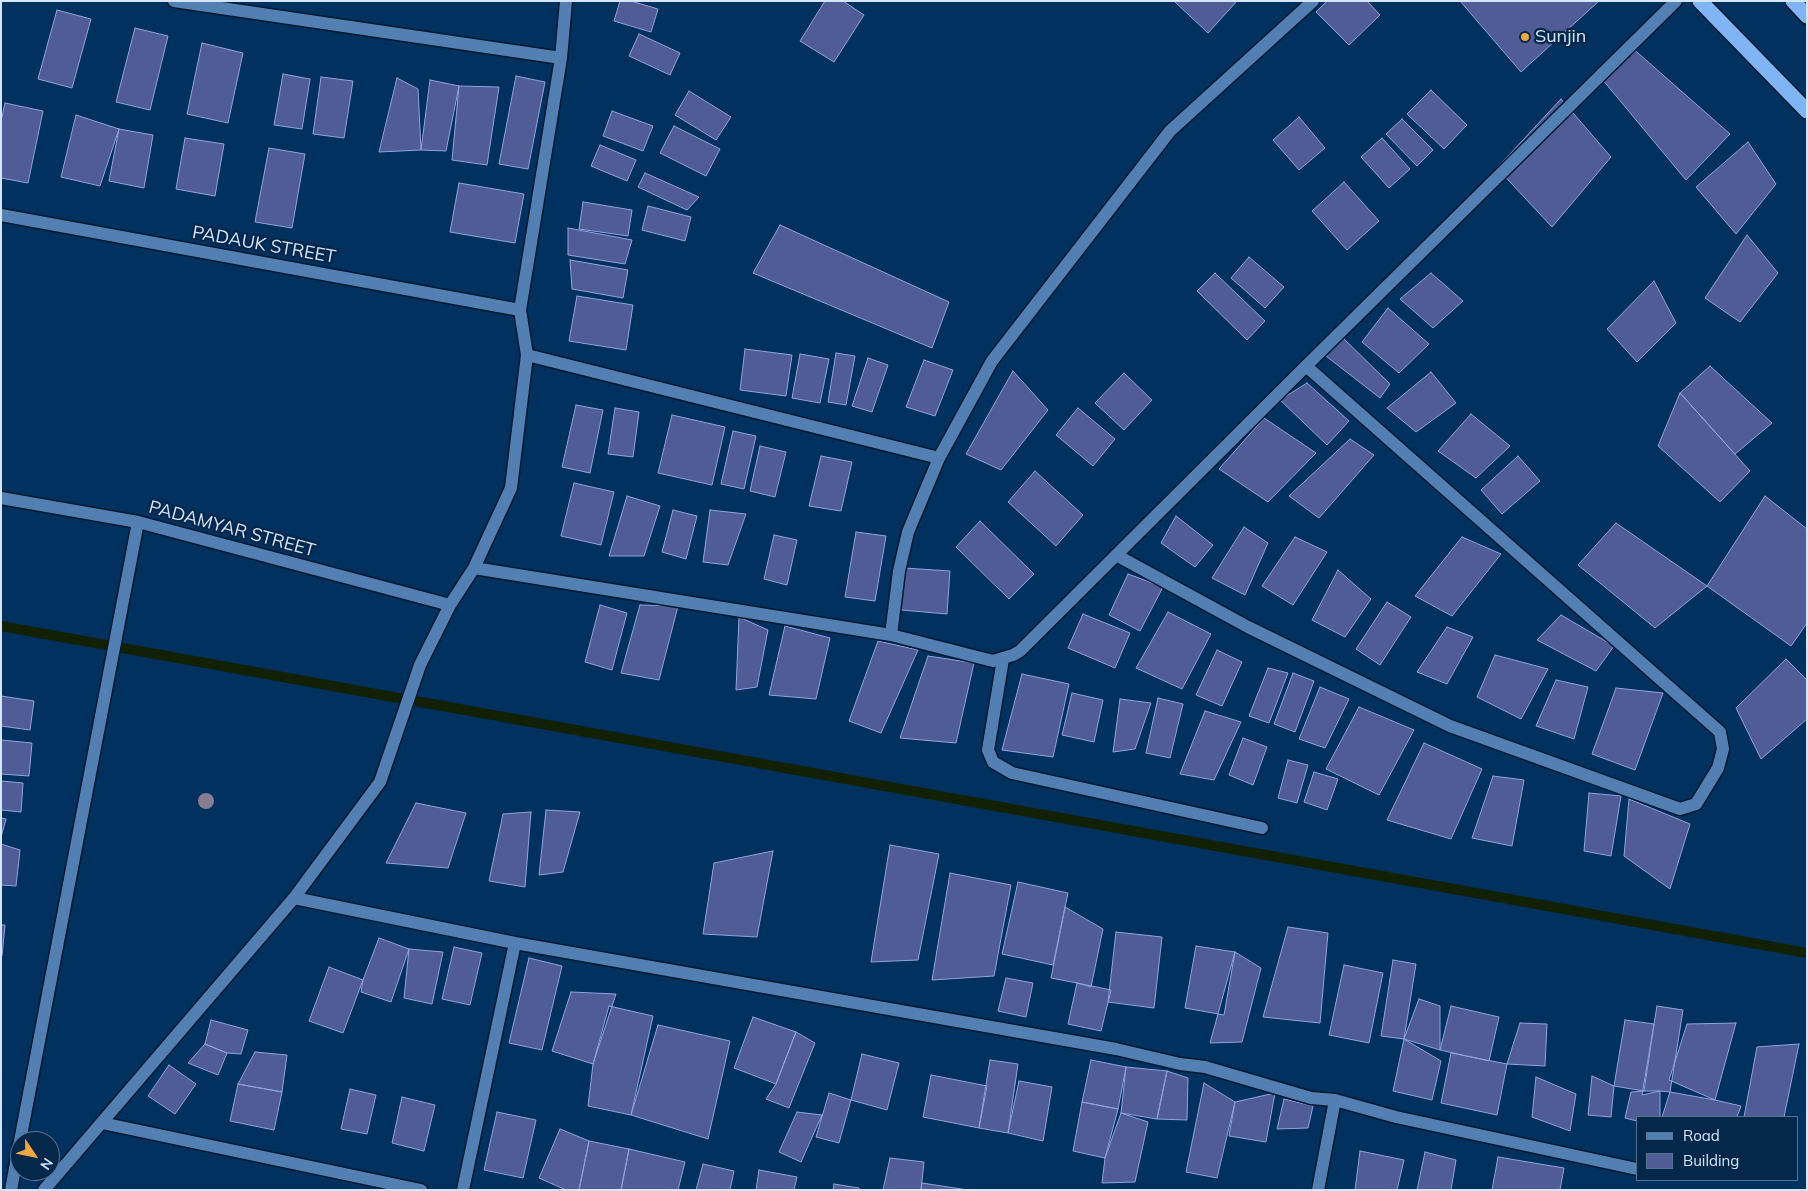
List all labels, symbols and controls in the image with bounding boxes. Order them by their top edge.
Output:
place label: Sunjin [1535,26,1586,48]
marker: Sunjin [1519,31,1531,43]
street label: PADAUK STREET [191,222,337,268]
street label: PADAMYAR STREET [146,496,318,562]
legend [1636,1116,1798,1181]
text: Road [1683,1126,1720,1145]
north arrow [10,1131,60,1181]
text: Building [1683,1151,1739,1170]
text: N [36,1154,57,1173]

